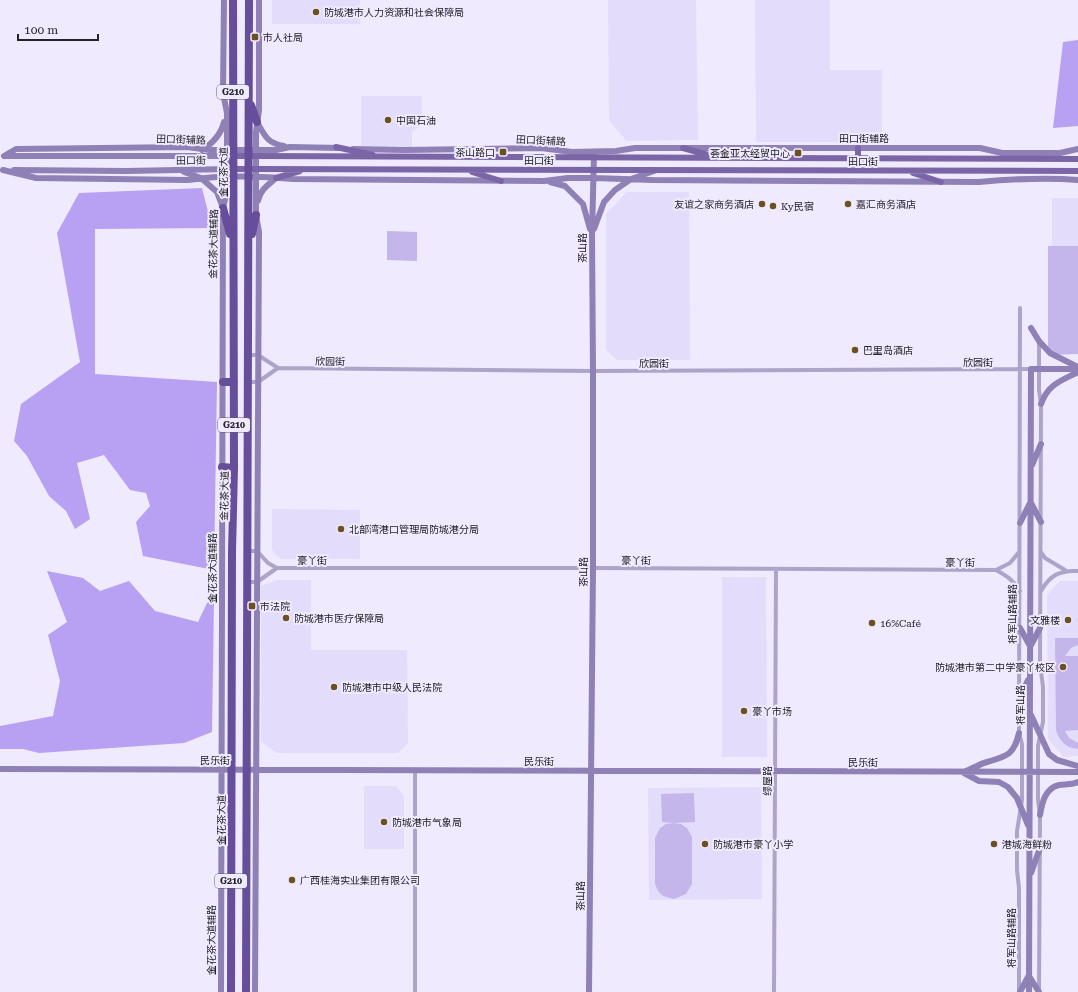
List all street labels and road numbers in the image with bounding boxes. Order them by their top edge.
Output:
road number: G210 [217,85,249,99]
street label: 田口街辅路 [156,133,206,146]
street label: 田口街辅路 [839,133,889,144]
street label: 田口街辅路 [516,134,566,147]
street label: 金花茶大道 [218,147,229,197]
street label: 田口街 [176,155,206,166]
street label: 田口街 [524,155,554,166]
street label: 田口街 [848,156,878,167]
street label: 金花茶大道辅路 [207,209,220,279]
street label: 茶山路 [577,233,588,263]
street label: 欣园街 [315,356,345,367]
street label: 欣园街 [963,357,993,368]
street label: 欣园街 [639,358,669,369]
road number: G210 [218,418,250,432]
street label: 金花茶大道 [219,471,230,521]
street label: 金花茶大道辅路 [207,533,218,603]
street label: 豪丫街 [297,555,327,566]
street label: 豪丫街 [621,555,651,566]
street label: 茶山路 [578,557,589,587]
street label: 豪丫街 [945,557,975,568]
street label: 将军山路辅路 [1007,584,1018,644]
street label: 将军山路 [1015,685,1026,725]
street label: 民乐街 [200,755,230,766]
street label: 民乐街 [524,756,554,767]
street label: 民乐街 [848,757,878,768]
street label: 缪屋路 [762,766,773,796]
street label: 金花茶大道 [216,795,227,845]
road number: G210 [215,874,247,888]
street label: 茶山路 [575,881,586,911]
street label: 金花茶大道辅路 [206,905,217,975]
street label: 将军山路辅路 [1006,908,1017,968]

